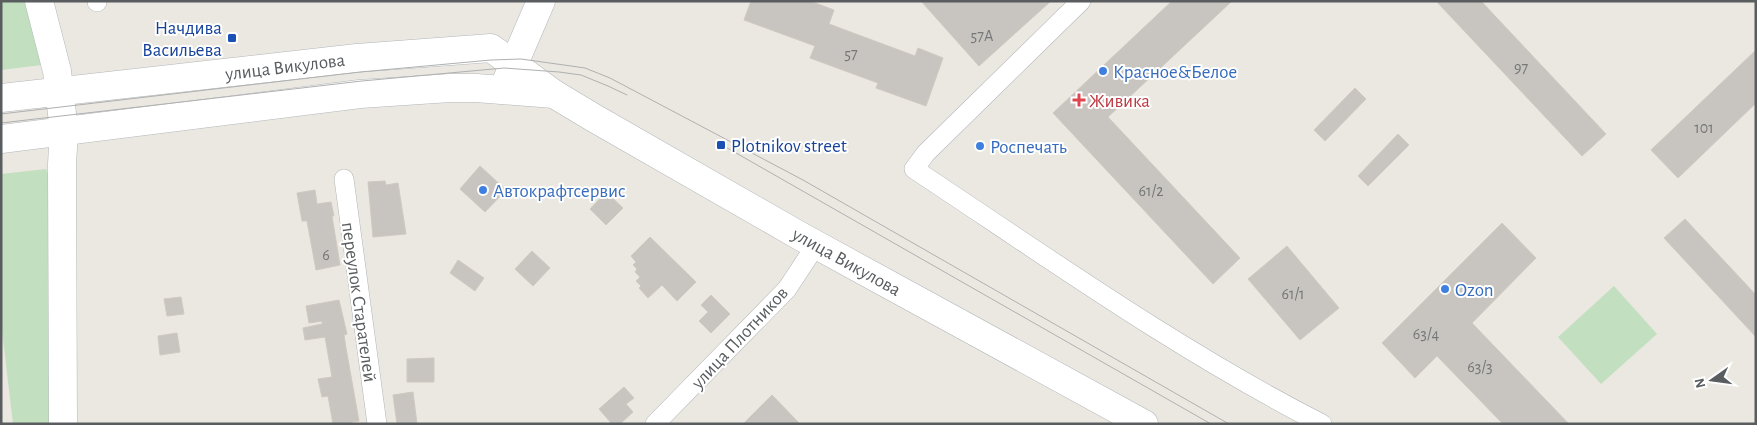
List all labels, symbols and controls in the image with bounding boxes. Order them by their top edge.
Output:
place label: Начдива Васильева [142,19,222,60]
house number: 57А [971,28,994,44]
marker: Начдива Васильева [226,32,238,44]
house number: 57 [844,46,858,62]
street label: улица Викулова [223,51,347,84]
house number: 97 [1514,60,1528,76]
place label: Красное&Белое [1113,63,1237,82]
marker: Красное&Белое [1097,65,1109,77]
place label: Живика [1089,92,1150,111]
marker: Живика [1073,94,1085,106]
house number: 101 [1694,120,1714,136]
place label: Plotnikov street [731,137,847,156]
place label: Роспечать [990,138,1067,157]
marker: Plotnikov street [715,139,727,151]
marker: Роспечать [974,140,986,152]
place label: Автокрафтсервис [493,182,626,201]
house number: 61/2 [1139,183,1163,199]
marker: Автокрафтсервис [477,184,489,196]
street label: переулок Старателей [338,221,379,383]
street label: улица Викулова [788,224,904,300]
house number: 6 [322,247,330,263]
place label: Ozon [1455,281,1494,300]
street label: улица Плотников [688,283,792,393]
marker: Ozon [1439,283,1451,295]
house number: 61/1 [1281,286,1305,302]
house number: 63/4 [1413,326,1440,342]
north arrow [1687,355,1737,405]
house number: 63/3 [1467,359,1493,375]
text: N [1692,376,1708,389]

